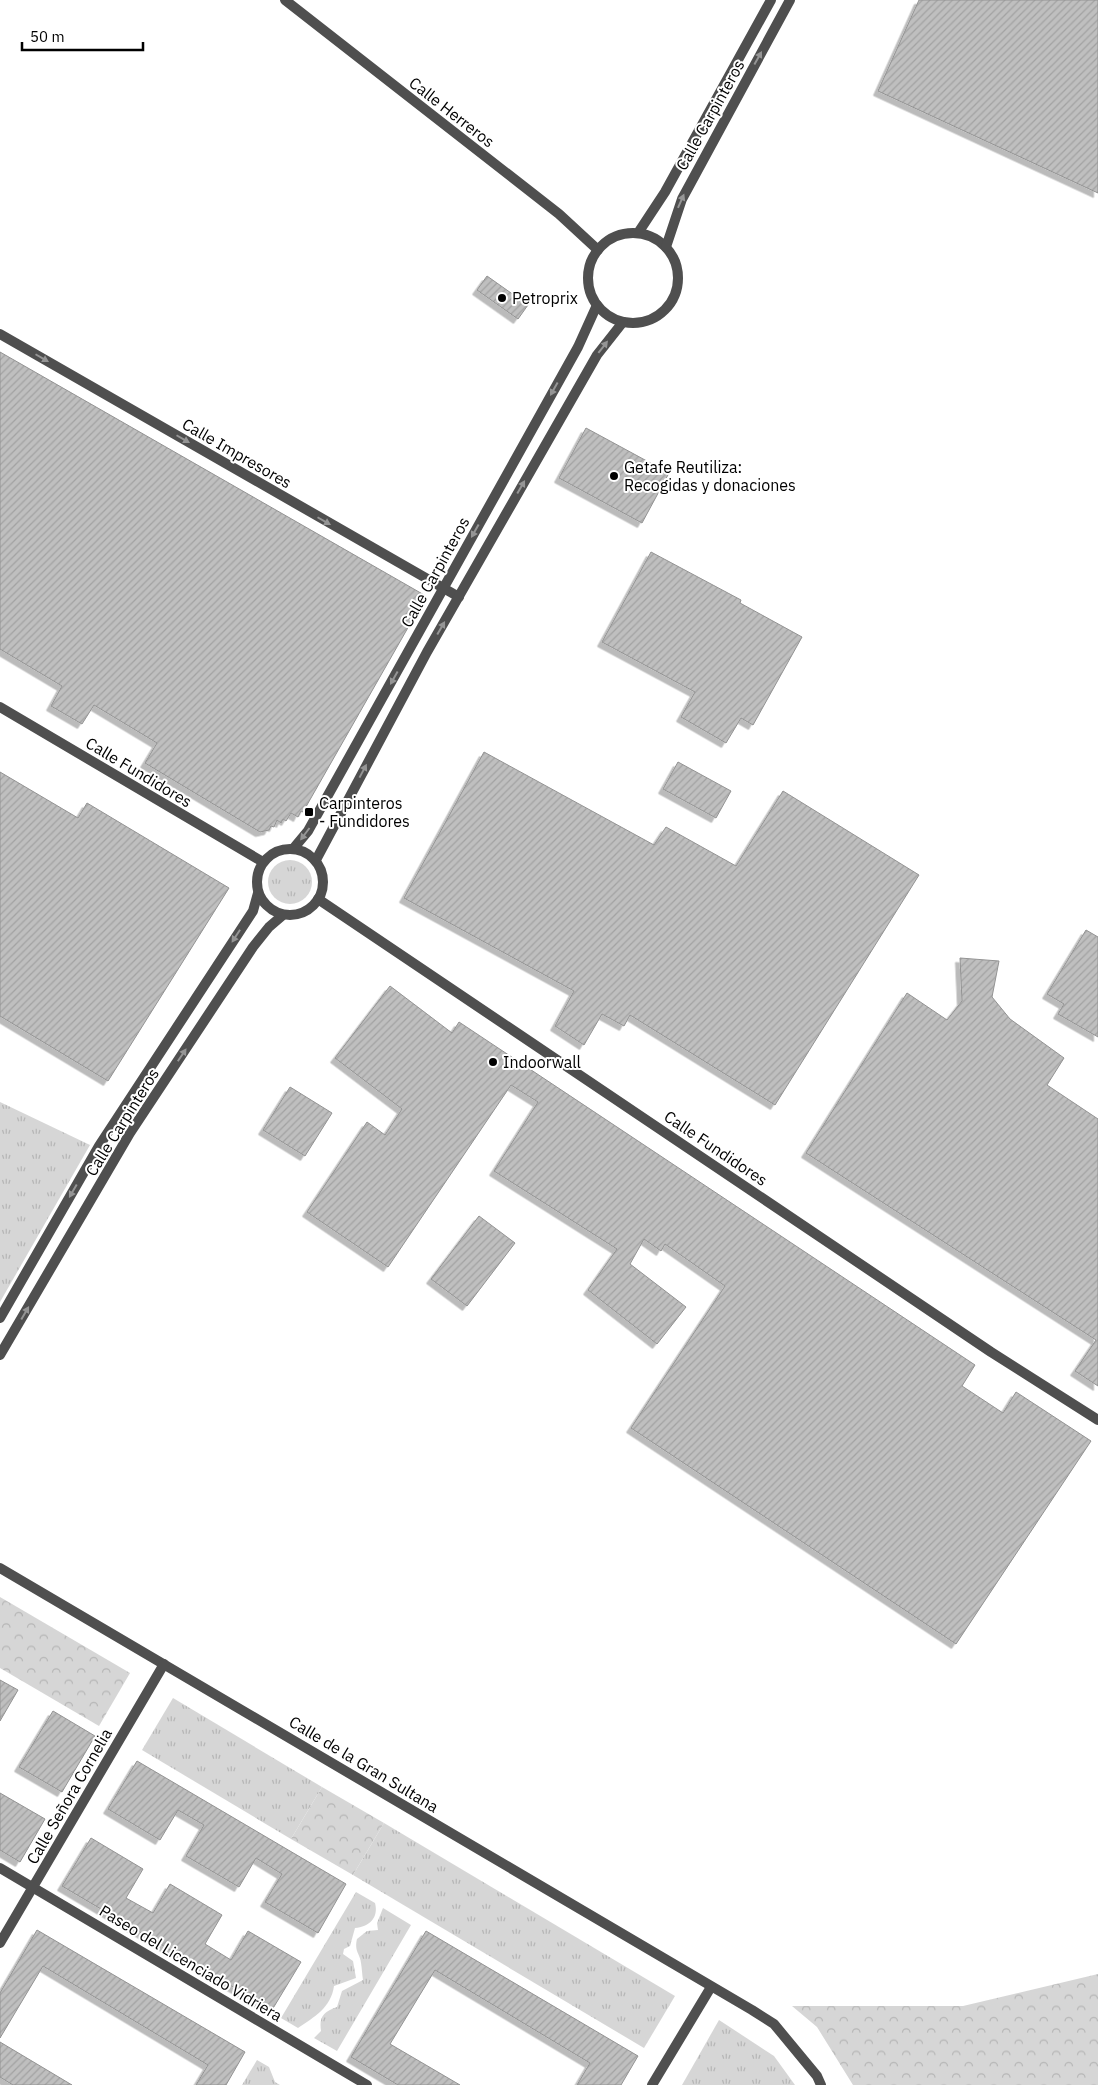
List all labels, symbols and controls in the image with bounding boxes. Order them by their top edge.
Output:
scale bar [22,20,144,52]
text: 50 m [30,27,65,46]
one-way arrow [754,51,762,66]
street label: Calle Carpinteros [671,56,749,174]
street label: Calle Herreros [405,72,499,152]
one-way arrow [678,194,686,208]
place label: Petroprix [512,288,578,308]
marker: Petroprix [496,292,508,304]
one-way arrow [598,341,609,354]
one-way arrow [36,354,49,363]
one-way arrow [550,383,559,396]
street label: Calle Impresores [179,414,295,492]
one-way arrow [176,435,190,444]
place label: Getafe Reutiliza: Recogidas y donaciones [624,457,796,495]
marker: Getafe Reutiliza: Recogidas y donaciones [608,470,620,482]
one-way arrow [517,481,526,494]
street label: Calle Carpinteros [396,513,474,631]
one-way arrow [317,516,330,525]
one-way arrow [471,524,479,539]
one-way arrow [436,622,445,635]
one-way arrow [389,671,398,684]
street label: Calle Fundidores [82,732,196,812]
one-way arrow [359,764,367,778]
place label: Carpinteros - Fundidores [319,793,410,831]
marker: Carpinteros - Fundidores [303,806,315,818]
one-way arrow [300,827,310,841]
one-way arrow [232,929,241,943]
one-way arrow [177,1048,187,1061]
place label: Indoorwall [503,1052,581,1072]
marker: Indoorwall [487,1056,499,1068]
street label: Calle Carpinteros [81,1064,163,1180]
street label: Calle Fundidores [661,1106,771,1190]
one-way arrow [69,1184,78,1197]
one-way arrow [20,1306,29,1320]
street label: Calle de la Gran Sultana [286,1711,443,1817]
street label: Calle Señora Cornelia [22,1724,116,1867]
street label: Paseo del Licenciado Vidriera [96,1900,287,2026]

